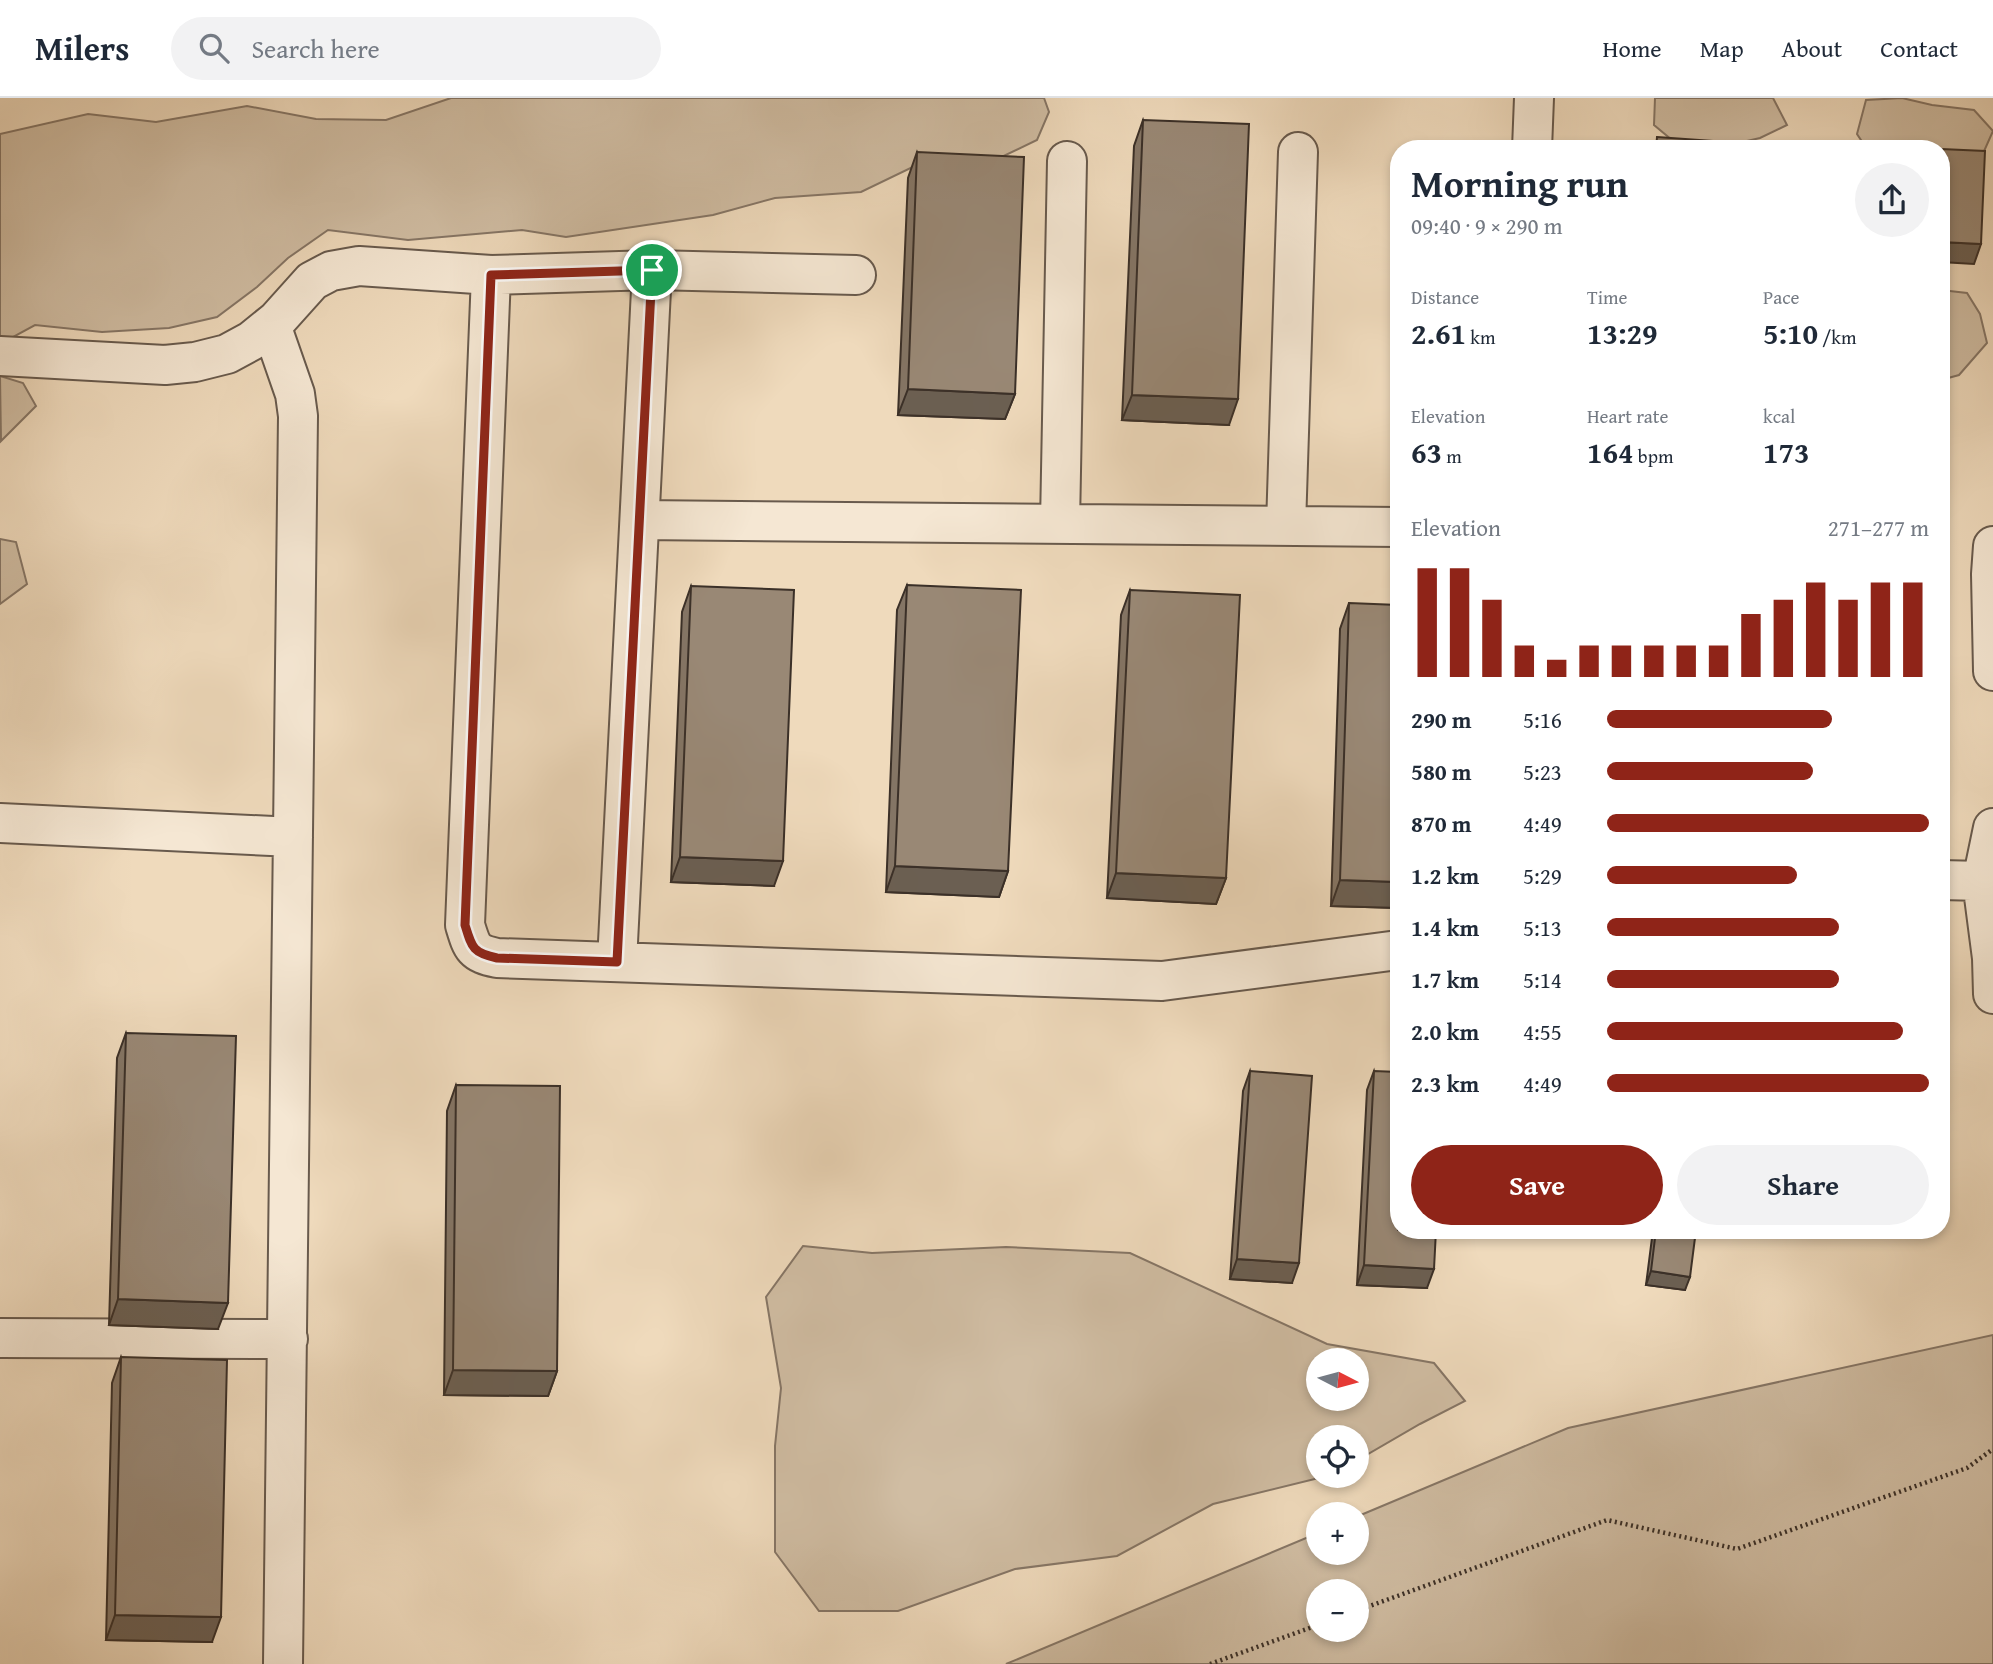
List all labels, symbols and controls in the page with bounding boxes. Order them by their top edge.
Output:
search box [171,17,661,80]
text: Milers [35,24,129,72]
icon: search [195,29,233,67]
text: Search here [251,29,380,68]
text: Home [1603,31,1662,66]
text: Map [1700,31,1744,66]
text: About [1782,31,1842,66]
text: Contact [1880,31,1958,66]
text: Morning run [1411,155,1628,211]
button: share [1855,163,1929,237]
text: 09:40 · 9 × 290 m [1411,209,1563,242]
pin [622,240,682,300]
icon: arrive [633,251,671,289]
text: Distance [1411,283,1479,311]
text: Time [1587,283,1627,311]
text: Pace [1763,283,1800,311]
text: 2.61 [1411,311,1466,355]
text: 13:29 [1587,311,1658,355]
text: 5:10 [1763,311,1818,355]
text: km [1466,323,1495,351]
text: /km [1818,323,1856,351]
text: Elevation [1411,402,1485,430]
text: Heart rate [1587,402,1668,430]
text: kcal [1763,402,1795,430]
text: 63 [1411,430,1442,474]
text: 164 [1587,430,1634,474]
text: 173 [1763,430,1810,474]
text: m [1442,442,1462,470]
text: bpm [1634,442,1673,470]
text: Elevation [1411,511,1501,544]
text: 271–277 m [1828,511,1929,544]
text: 290 m [1411,703,1472,736]
text: 5:16 [1523,703,1562,736]
text: 580 m [1411,755,1472,788]
text: 5:23 [1523,755,1562,788]
text: 870 m [1411,807,1472,840]
text: 4:49 [1523,807,1562,840]
text: 1.2 km [1411,859,1479,892]
text: 5:29 [1523,859,1562,892]
text: 1.4 km [1411,911,1479,944]
text: 5:13 [1523,911,1562,944]
text: 1.7 km [1411,963,1479,996]
text: 5:14 [1523,963,1562,996]
text: 2.0 km [1411,1015,1479,1048]
text: 4:55 [1523,1015,1562,1048]
text: 2.3 km [1411,1067,1479,1100]
text: 4:49 [1523,1067,1562,1100]
button: Save [1411,1145,1663,1225]
button: Share [1677,1145,1929,1225]
north arrow [1306,1348,1368,1410]
map controls [1306,1348,1369,1642]
button: locate [1306,1425,1369,1488]
button: + [1306,1502,1369,1565]
button: − [1306,1579,1369,1642]

